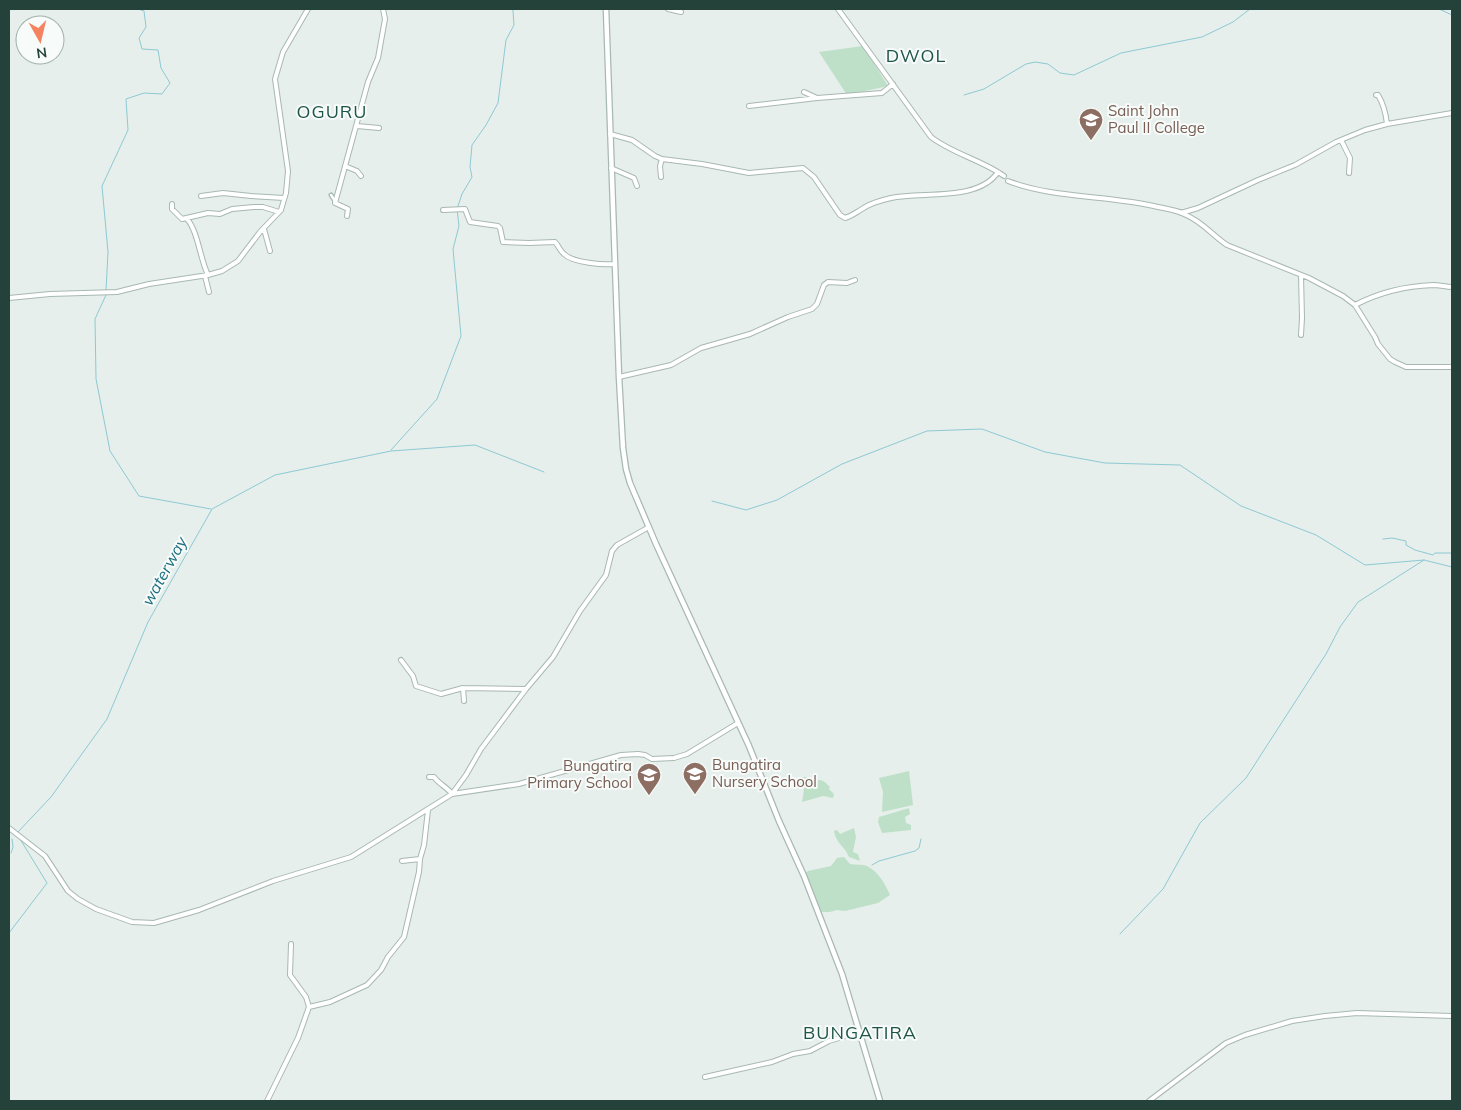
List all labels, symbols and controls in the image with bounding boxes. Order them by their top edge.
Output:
north arrow [15,15,65,65]
text: N [35,43,48,63]
district label: DWOL [886,44,946,67]
district label: OGURU [297,100,367,123]
place label: Saint John Paul II College [1108,101,1205,137]
school or university icon: Saint John Paul II College [1078,107,1104,141]
water label: waterway [137,533,191,609]
place label: Bungatira Nursery School [712,755,817,791]
place label: Bungatira Primary School [527,756,632,792]
school or university icon: Bungatira Nursery School [682,761,708,795]
school or university icon: Bungatira Primary School [636,762,662,796]
district label: BUNGATIRA [803,1021,917,1044]

